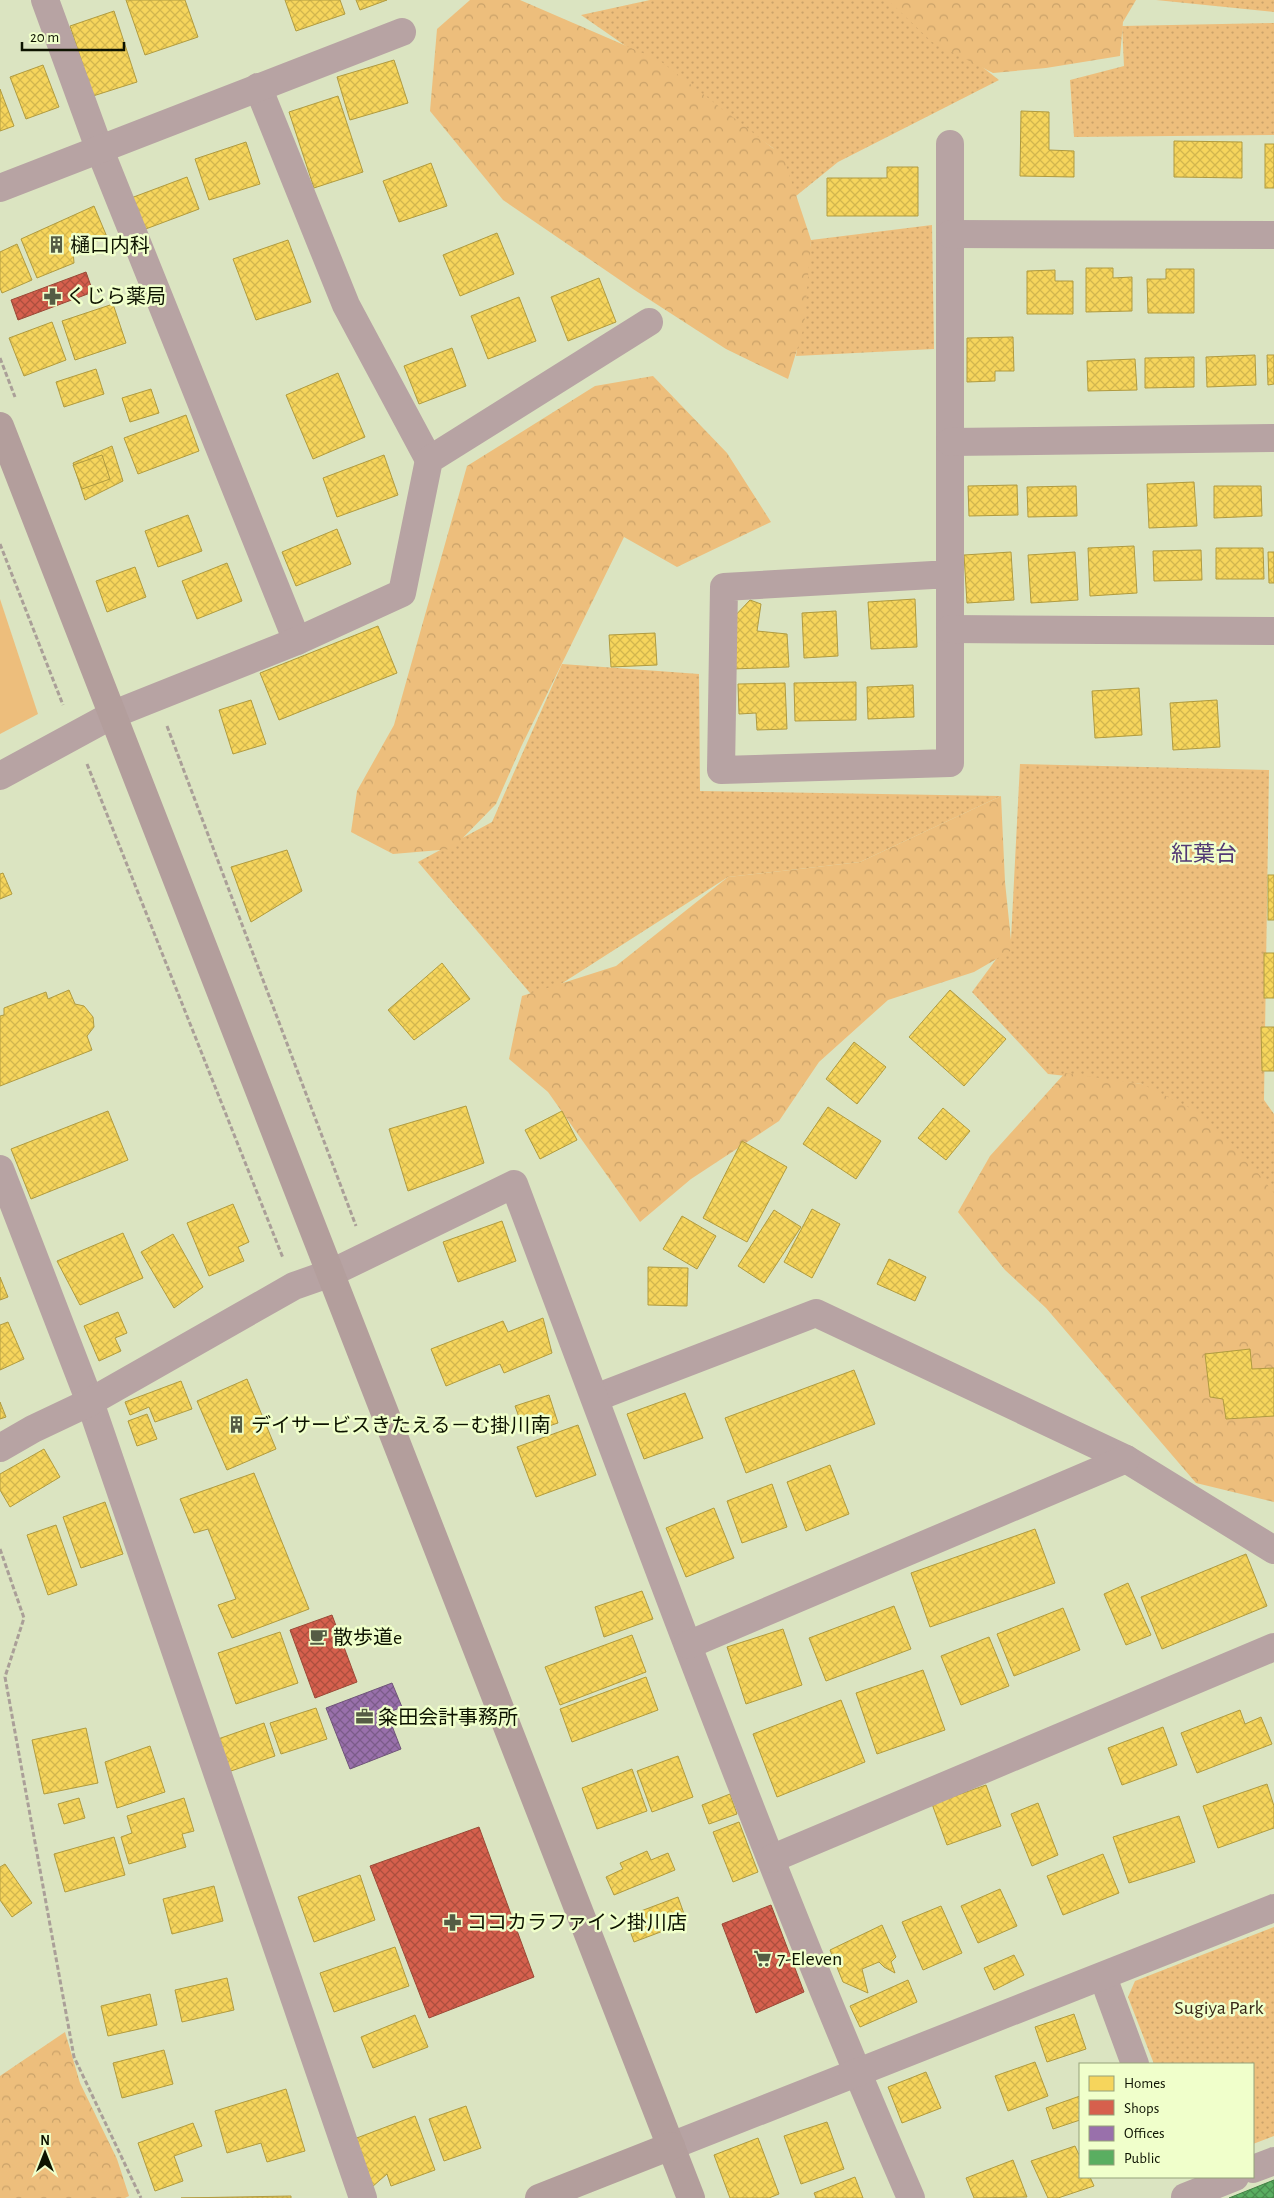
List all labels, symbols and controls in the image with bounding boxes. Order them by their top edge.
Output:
scale bar [22,20,125,52]
text: 20 m [30,30,59,45]
building icon: 樋口内科 [46,235,66,255]
place label: 樋口内科 [70,235,150,256]
pharmacy icon: くじら薬局 [42,286,62,306]
place label: くじら薬局 [66,286,166,307]
district label: 紅葉台 [1171,842,1237,865]
place label: デイサービスきたえる－む掛川南 [251,1414,550,1436]
building icon: デイサービスきたえる－む掛川南 [227,1415,247,1435]
cafe icon: 散歩道e [309,1627,329,1647]
place label: 散歩道e [333,1627,402,1648]
place label: 粂田会計事務所 [378,1706,518,1728]
office icon: 粂田会計事務所 [354,1707,374,1727]
pharmacy icon: ココカラファイン掛川店 [443,1912,463,1932]
place label: ココカラファイン掛川店 [467,1912,687,1933]
supermarket icon: 7-Eleven [753,1948,773,1968]
place label: 7-Eleven [777,1949,842,1969]
park label: Sugiya Park [1174,1998,1264,2018]
legend [1079,2063,1254,2178]
text: Homes [1124,2076,1166,2091]
text: Shops [1124,2101,1159,2116]
text: Offices [1124,2126,1165,2141]
north arrow [20,2128,70,2178]
text: N [40,2134,50,2148]
text: Public [1124,2151,1160,2166]

